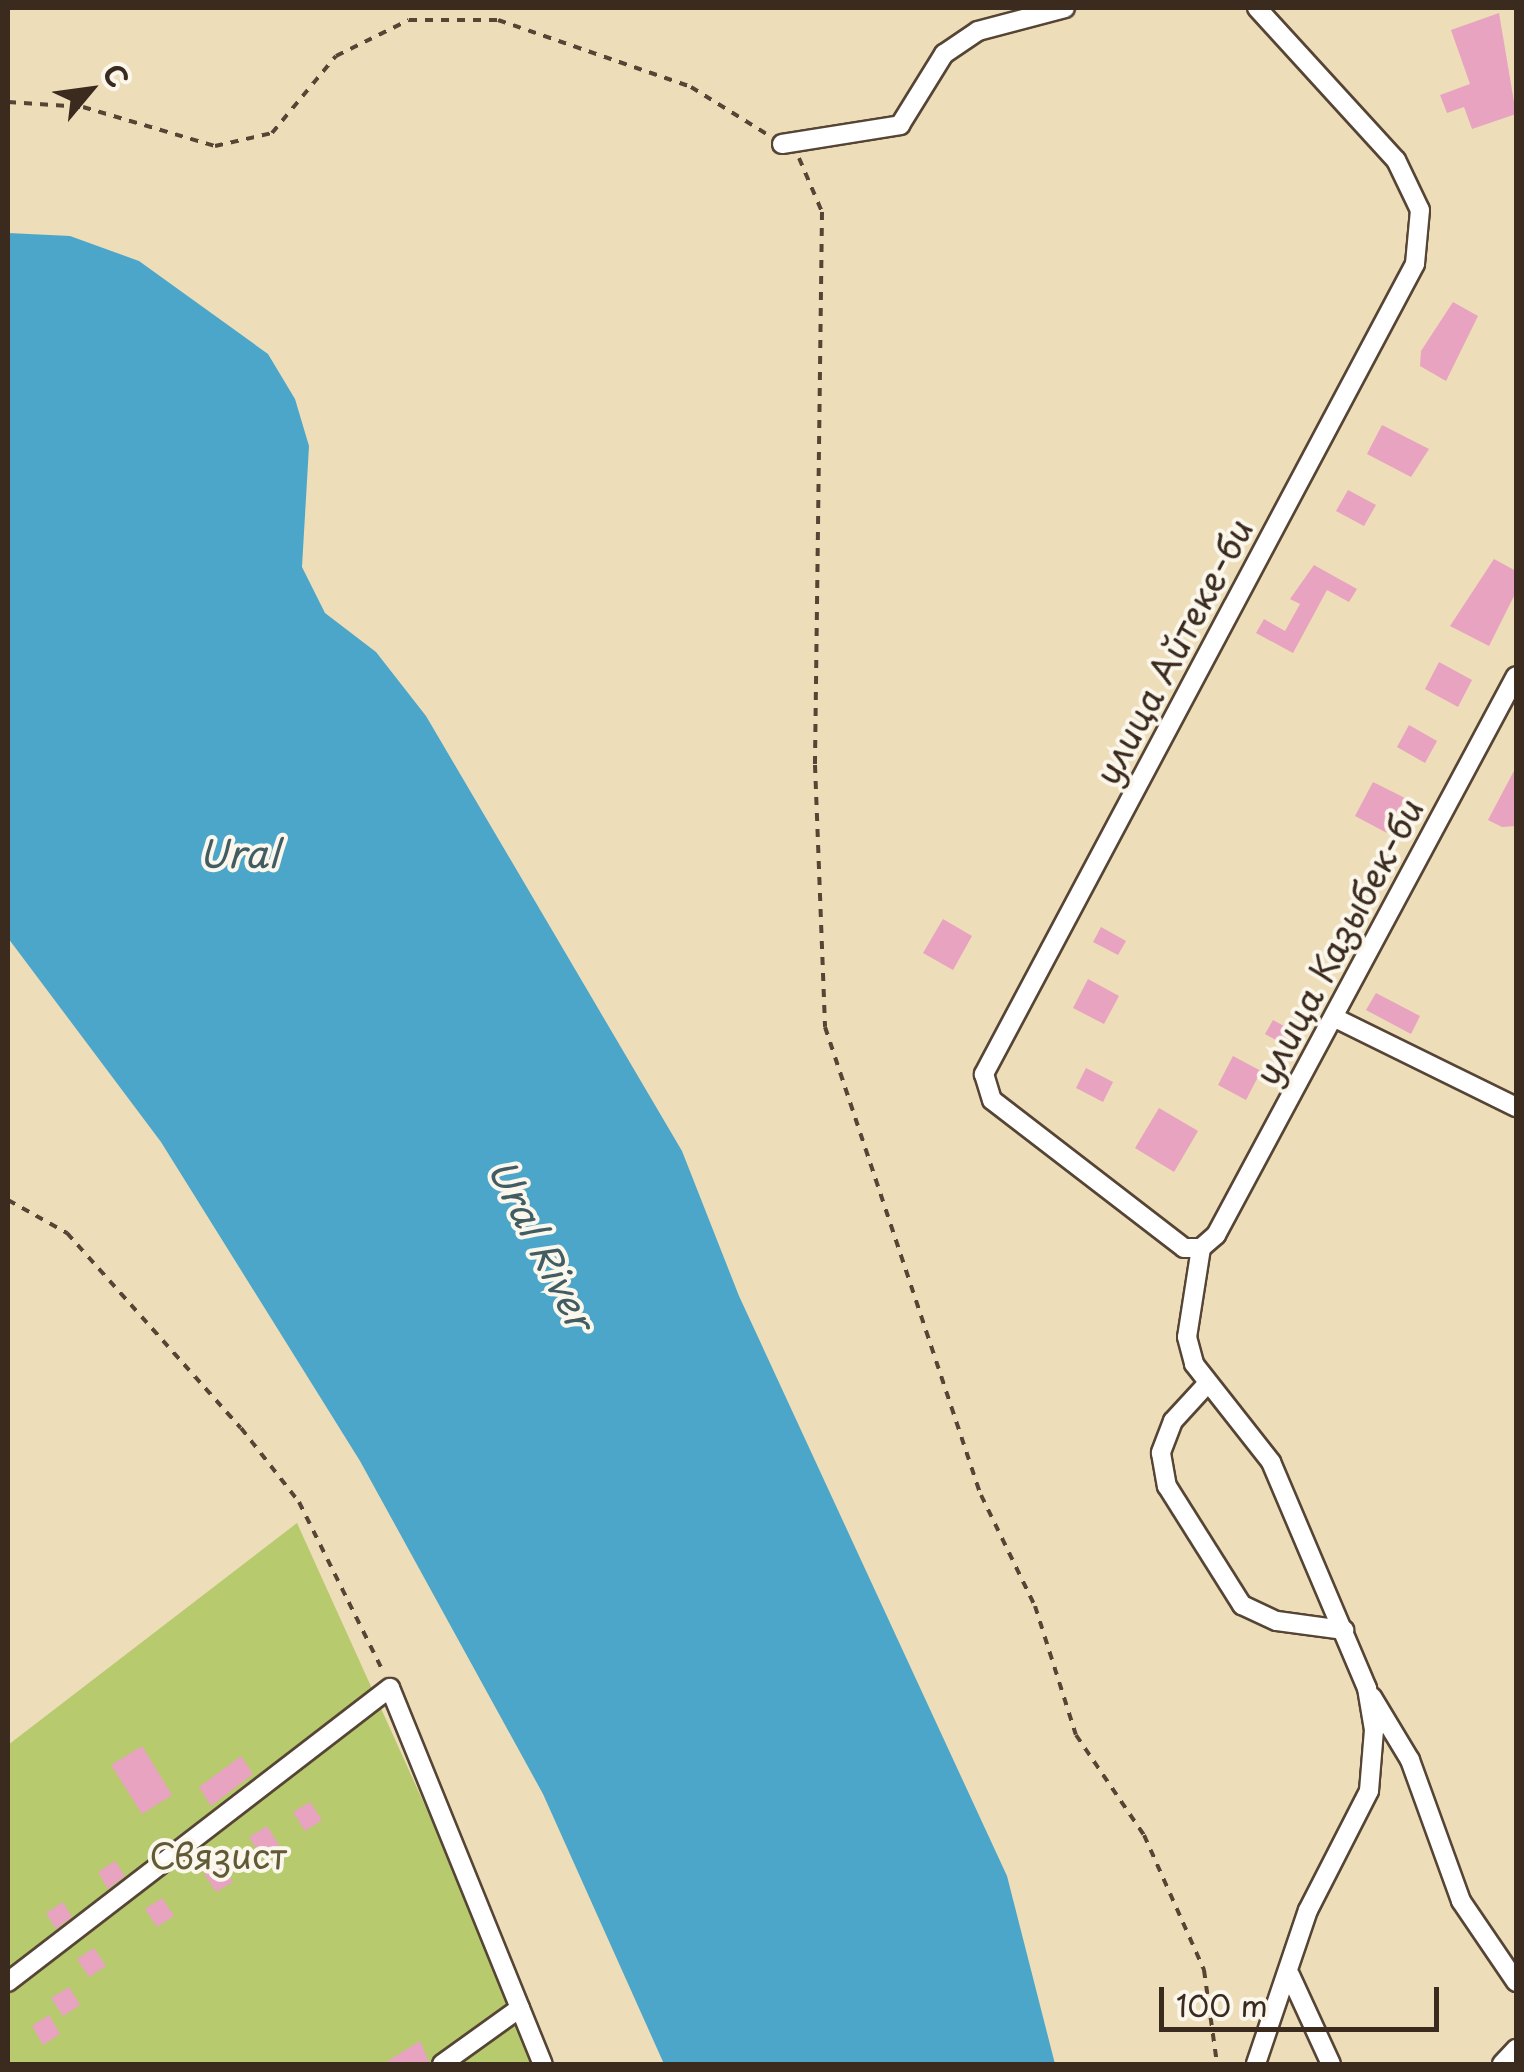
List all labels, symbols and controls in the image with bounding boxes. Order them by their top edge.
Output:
north arrow [40,40,140,140]
text: С [93,56,141,95]
street label: улица Айтеке-би [1085,510,1261,792]
street label: улица Казыбек-би [1245,790,1431,1092]
water label: Ural [199,830,279,876]
water label: Ural River [479,1151,605,1337]
park label: Связист [149,1834,287,1876]
scale bar [1164,1967,1444,2029]
text: 100 m [1176,1982,1268,2027]

